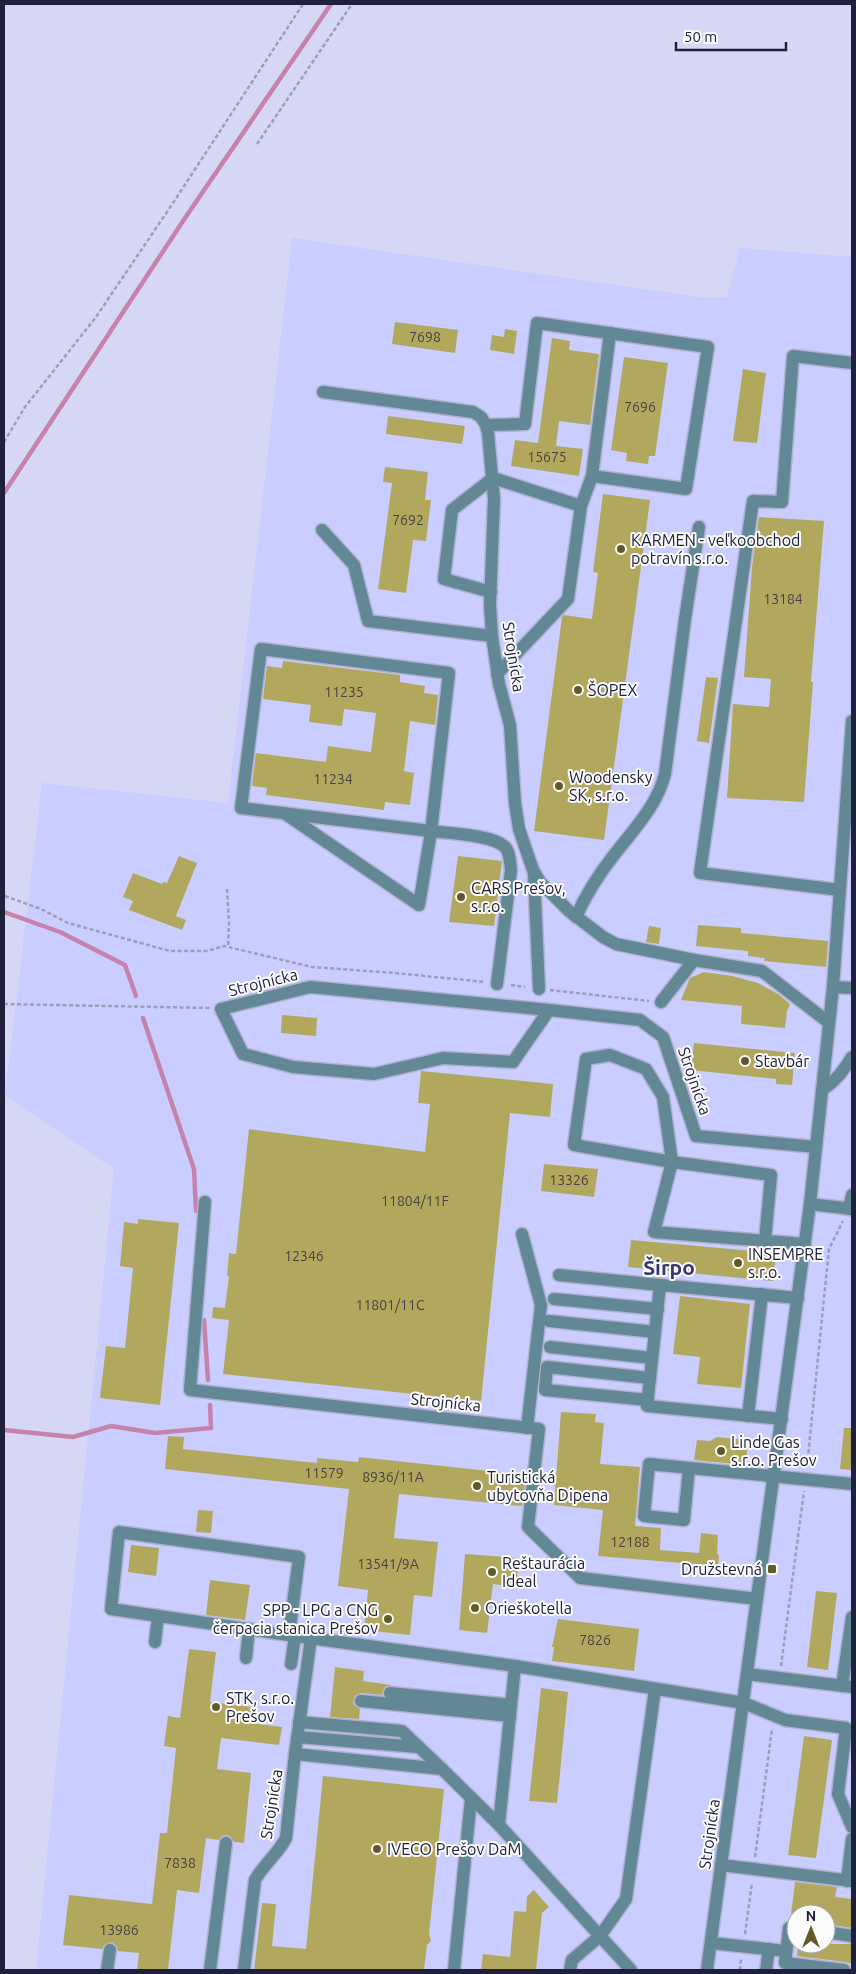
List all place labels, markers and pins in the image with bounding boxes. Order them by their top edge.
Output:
place label: KARMEN - veľkoobchod potravín s.r.o. [631,531,800,567]
marker: KARMEN - veľkoobchod potravín s.r.o. [615,543,627,555]
place label: ŠOPEX [588,680,637,699]
marker: ŠOPEX [572,684,584,696]
place label: Woodensky SK, s.r.o. [569,768,653,804]
marker: Woodensky SK, s.r.o. [553,780,565,792]
place label: CARS Prešov, s.r.o. [471,879,566,915]
marker: CARS Prešov, s.r.o. [455,891,467,903]
place label: Stavbár [755,1052,809,1070]
marker: Stavbár [739,1055,751,1067]
place label: INSEMPRE s.r.o. [748,1245,823,1281]
marker: INSEMPRE s.r.o. [732,1257,744,1269]
place label: Linde Gas s.r.o. Prešov [731,1433,817,1469]
marker: Linde Gas s.r.o. Prešov [715,1445,727,1457]
place label: Turistická ubytovňa Dipena [487,1468,608,1504]
marker: Turistická ubytovňa Dipena [471,1480,483,1492]
place label: Reštaurácia Ideal [502,1554,585,1590]
place label: Družstevná [681,1560,762,1578]
marker: Družstevná [766,1563,778,1575]
marker: Reštaurácia Ideal [486,1566,498,1578]
place label: Orieškotella [485,1599,572,1617]
place label: SPP - LPG a CNG čerpacia stanica Prešov [213,1601,378,1637]
marker: Orieškotella [469,1602,481,1614]
marker: SPP - LPG a CNG čerpacia stanica Prešov [382,1613,394,1625]
place label: STK, s.r.o. Prešov [226,1689,294,1725]
marker: STK, s.r.o. Prešov [210,1701,222,1713]
place label: IVECO Prešov DaM [387,1840,521,1858]
marker: IVECO Prešov DaM [371,1843,383,1855]

